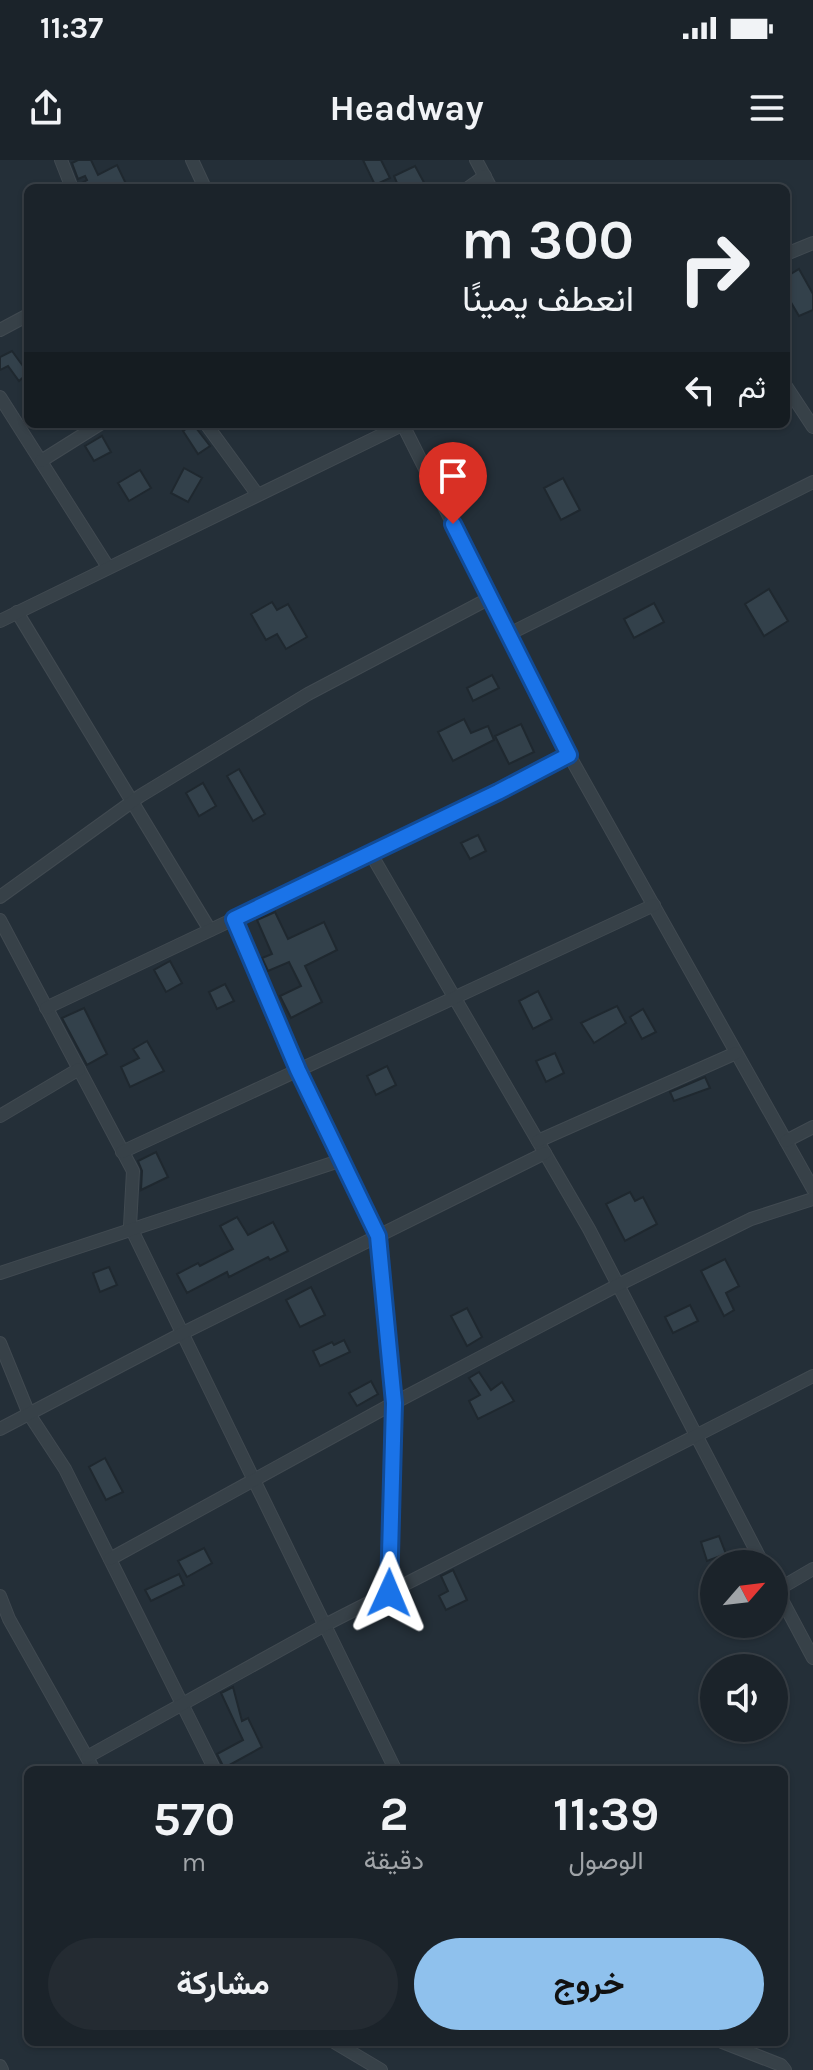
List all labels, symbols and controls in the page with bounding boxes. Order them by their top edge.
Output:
text: 11:37 [40,10,103,46]
icon: share [24,86,68,130]
icon: menu [745,86,789,130]
text: Headway [329,87,484,129]
text: 300 m [461,207,634,272]
icon: right [662,216,766,320]
text: انعطف يمينًا [462,278,634,320]
icon: left [678,368,722,412]
text: ثم [738,370,766,406]
pin [419,442,487,524]
icon: arrive [431,454,475,498]
north arrow [700,1550,788,1638]
map controls [700,1550,788,1742]
position arrow [347,1551,431,1635]
button: sound [700,1654,788,1742]
text: 2 [379,1786,408,1842]
text: 11:39 [553,1786,659,1842]
text: 570 [153,1791,235,1847]
text: دقيقة [364,1845,424,1876]
text: الوصول [569,1845,644,1876]
text: m [182,1847,206,1878]
button: مشاركة [48,1938,398,2030]
button: خروج [414,1938,764,2030]

